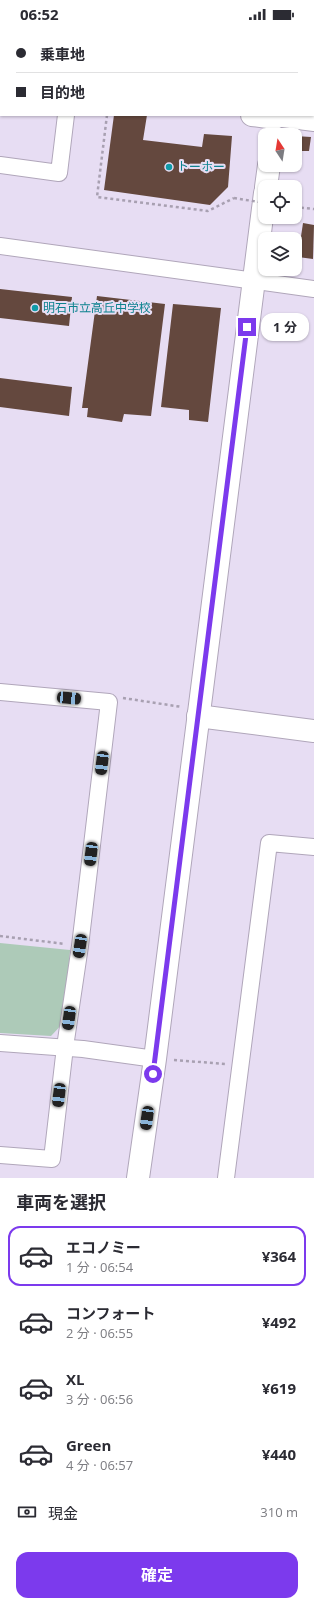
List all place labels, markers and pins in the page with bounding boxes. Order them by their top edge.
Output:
place label: トーホー [177,158,225,175]
marker: トーホー [164,162,174,172]
place label: 明石市立高丘中学校 [43,299,151,316]
marker: 明石市立高丘中学校 [30,303,40,313]

